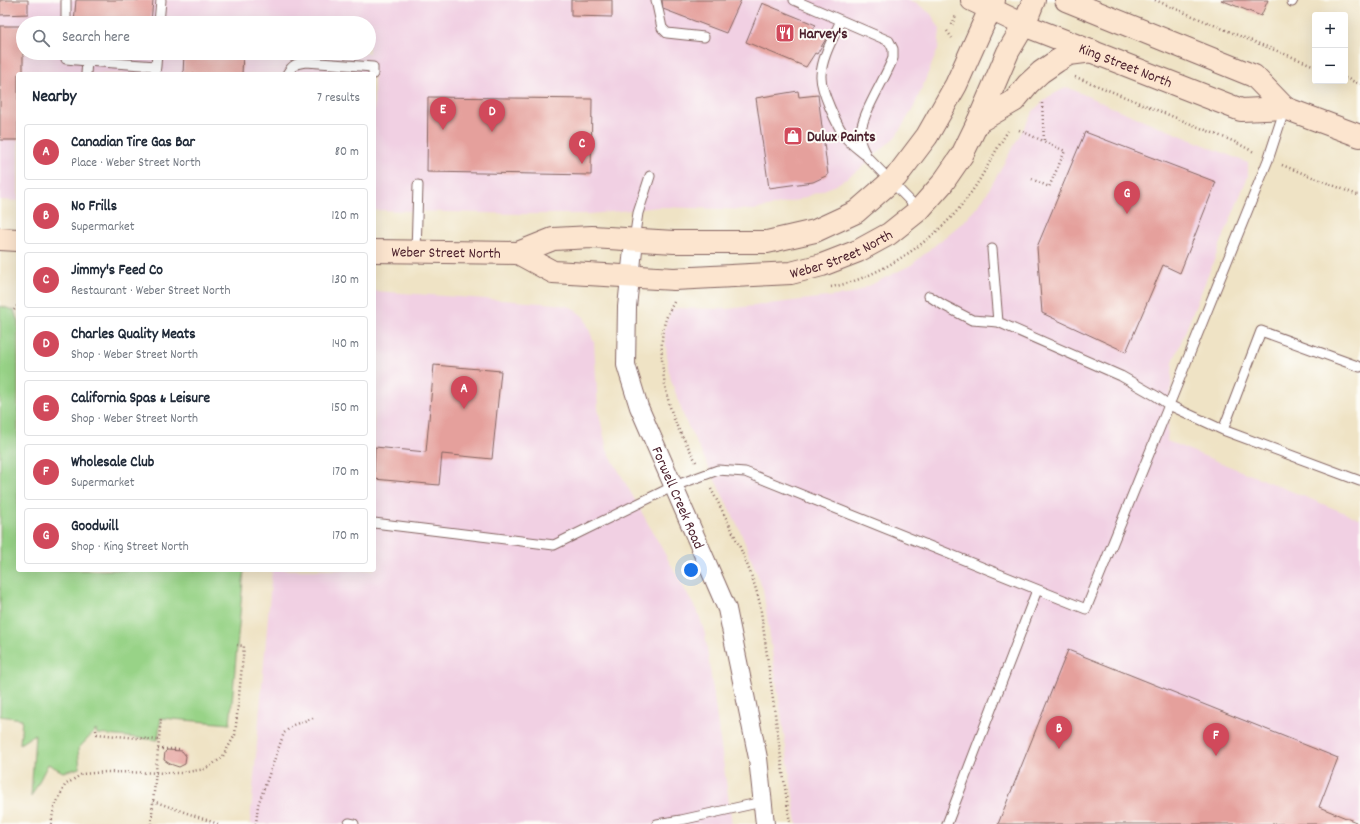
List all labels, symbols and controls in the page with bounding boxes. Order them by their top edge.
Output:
map controls [1312,12,1348,84]
button: + [1312,12,1348,48]
search box [16,16,376,60]
restaurant icon: Harvey's [774,22,796,44]
place label: Harvey's [799,24,847,46]
icon: search [30,27,52,49]
text: Search here [62,27,130,49]
street label: King Street North [1075,38,1175,95]
button: − [1312,48,1348,84]
text: Nearby [32,86,76,110]
text: 7 results [317,89,360,108]
pin: E [430,97,456,130]
pin: D [479,99,505,132]
shop icon: Dulux Paints [782,125,804,147]
place label: Dulux Paints [807,127,876,149]
pin: C [569,131,595,164]
text: Canadian Tire Gas Bar [71,132,195,154]
text: A [42,143,50,162]
text: 80 m [335,143,359,162]
text: Place · Weber Street North [71,154,201,173]
pin: G [1114,181,1140,214]
text: No Frills [71,196,117,218]
text: B [43,207,49,226]
text: 120 m [331,207,359,226]
text: Supermarket [71,218,135,237]
street label: Weber Street North [788,225,898,286]
street label: Weber Street North [391,242,501,266]
text: Jimmy's Feed Co [71,260,163,282]
text: C [43,271,49,290]
text: 130 m [331,271,359,290]
text: Restaurant · Weber Street North [71,282,230,301]
text: Charles Quality Meats [71,324,196,346]
text: D [43,335,49,354]
text: 140 m [332,335,359,354]
text: Shop · Weber Street North [71,346,198,365]
pin: A [451,376,477,409]
text: California Spas & Leisure [71,388,210,410]
text: E [43,399,49,418]
text: 150 m [331,399,359,418]
text: Shop · Weber Street North [71,410,198,429]
street label: Forwell Creek Road [645,444,709,553]
text: Wholesale Club [71,452,154,474]
text: F [43,463,49,482]
text: 170 m [332,463,359,482]
text: Supermarket [71,474,135,493]
text: Goodwill [71,516,119,538]
text: G [43,527,49,546]
text: 170 m [332,527,359,546]
text: Shop · King Street North [71,538,189,557]
your location [681,560,701,580]
pin: B [1046,716,1072,749]
pin: F [1203,723,1229,756]

